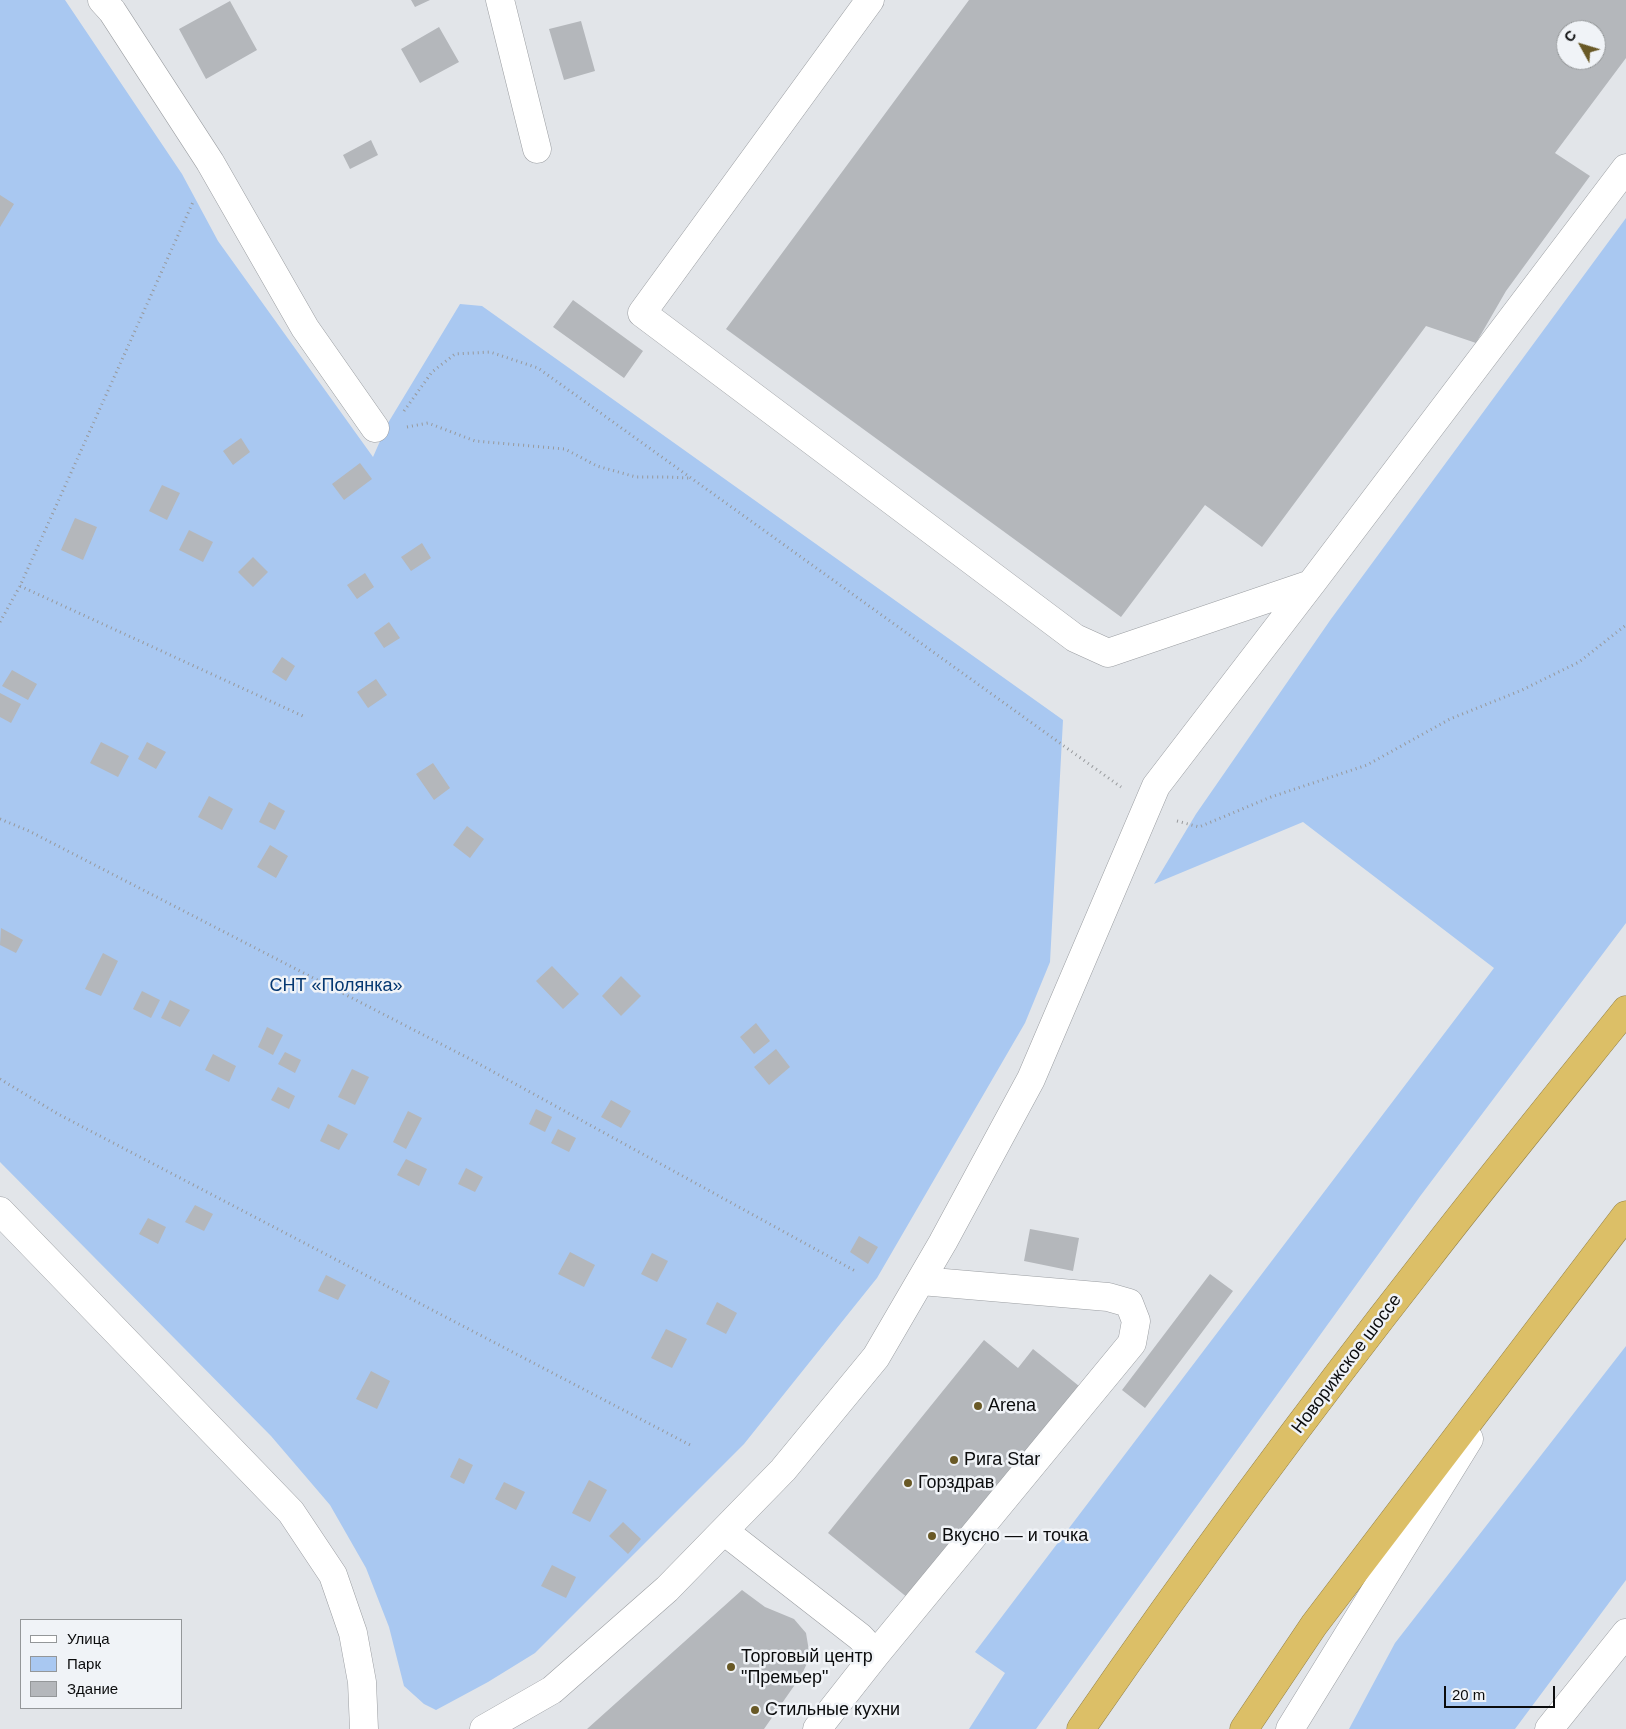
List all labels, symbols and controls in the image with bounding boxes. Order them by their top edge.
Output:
north arrow [1556,20,1606,70]
text: С [1561,27,1580,45]
park label: СНТ «Полянка» [269,975,403,997]
street label: Новорижское шоссе [1288,1290,1406,1438]
place label: Arena [988,1395,1036,1417]
marker: Arena [972,1400,984,1412]
place label: Рига Star [964,1449,1040,1471]
marker: Рига Star [948,1454,960,1466]
place label: Горздрав [918,1472,994,1494]
marker: Горздрав [902,1477,914,1489]
place label: Вкусно — и точка [942,1525,1088,1547]
marker: Вкусно — и точка [926,1530,938,1542]
legend [20,1619,182,1709]
text: Улица [67,1630,110,1647]
place label: Торговый центр "Премьер" [741,1646,873,1688]
text: Парк [67,1655,101,1672]
marker: Торговый центр "Премьер" [725,1661,737,1673]
scale bar [1446,1676,1557,1708]
text: Здание [67,1680,118,1697]
text: 20 m [1452,1686,1485,1703]
place label: Стильные кухни [765,1699,900,1721]
marker: Стильные кухни [749,1704,761,1716]

